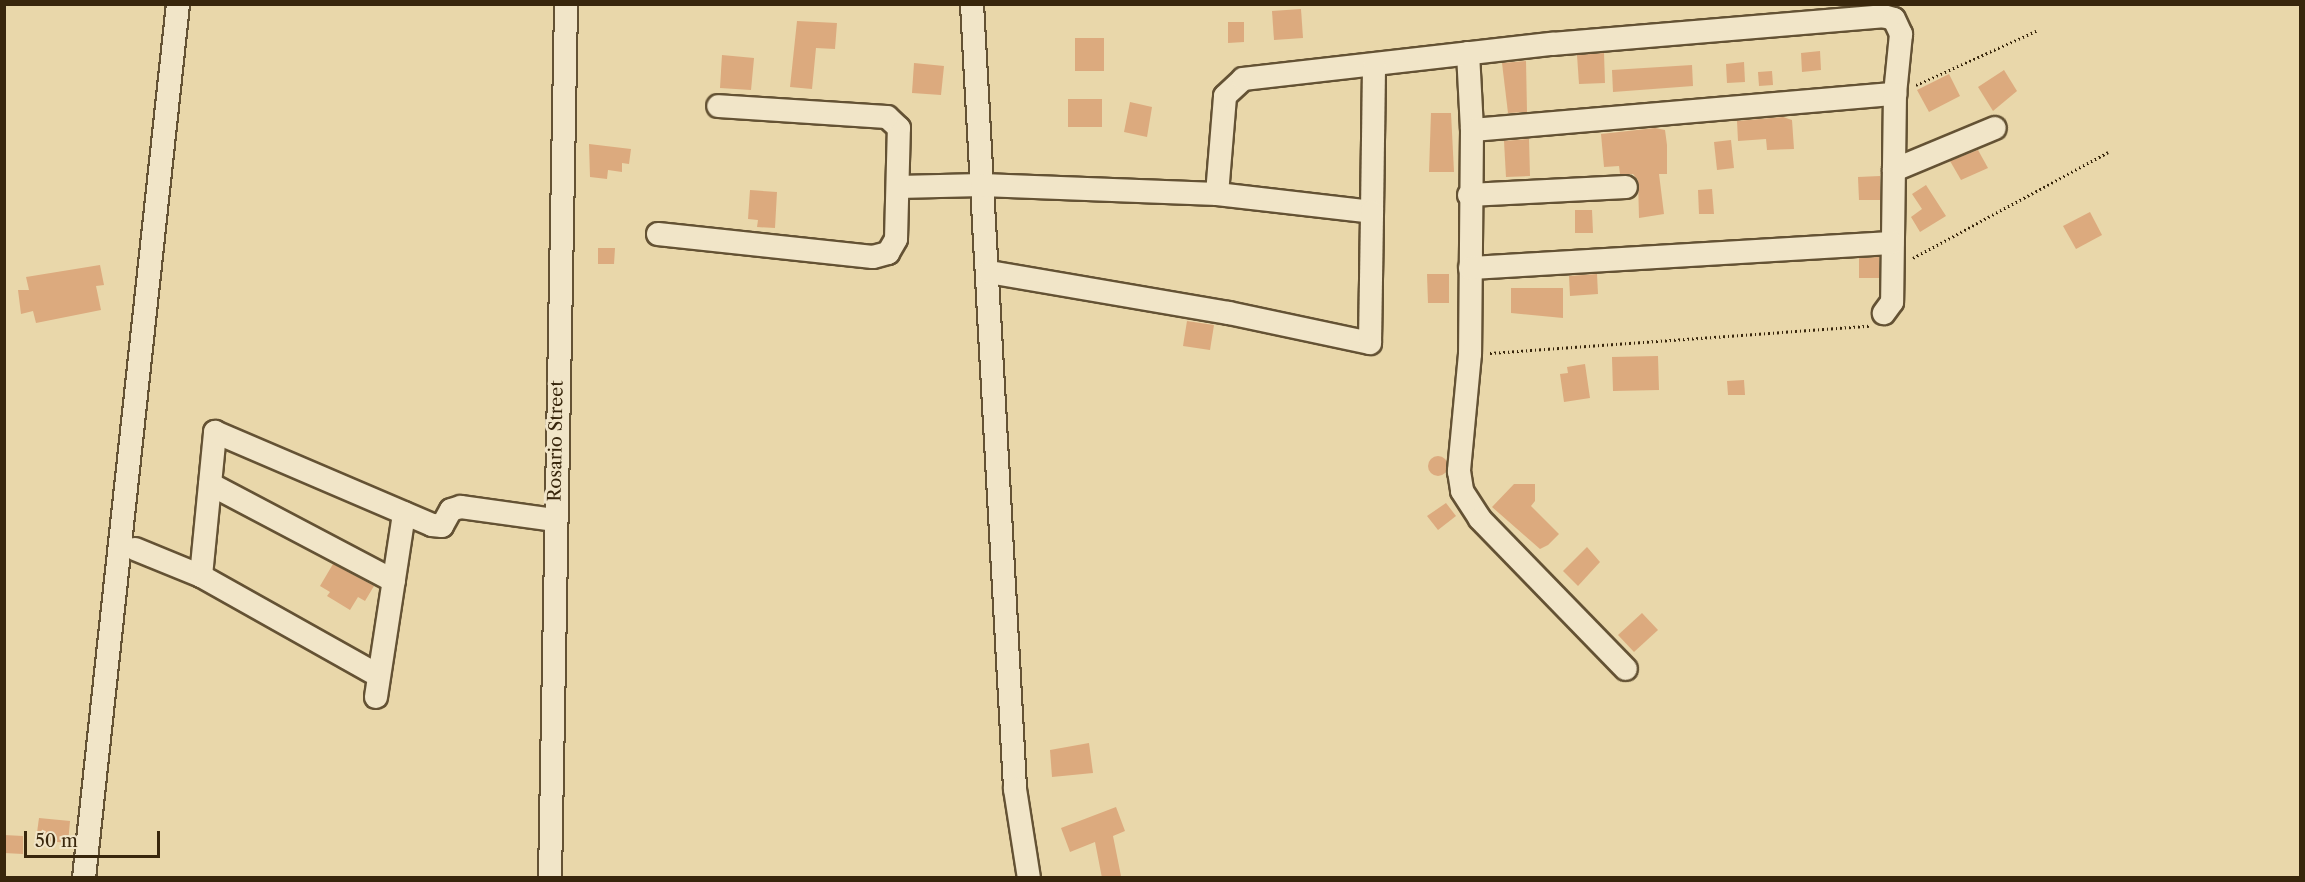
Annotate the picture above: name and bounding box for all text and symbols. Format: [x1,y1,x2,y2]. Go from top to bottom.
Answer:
street label: Rosario Street [544,380,568,502]
scale bar [27,819,164,857]
text: 50 m [35,830,78,852]

